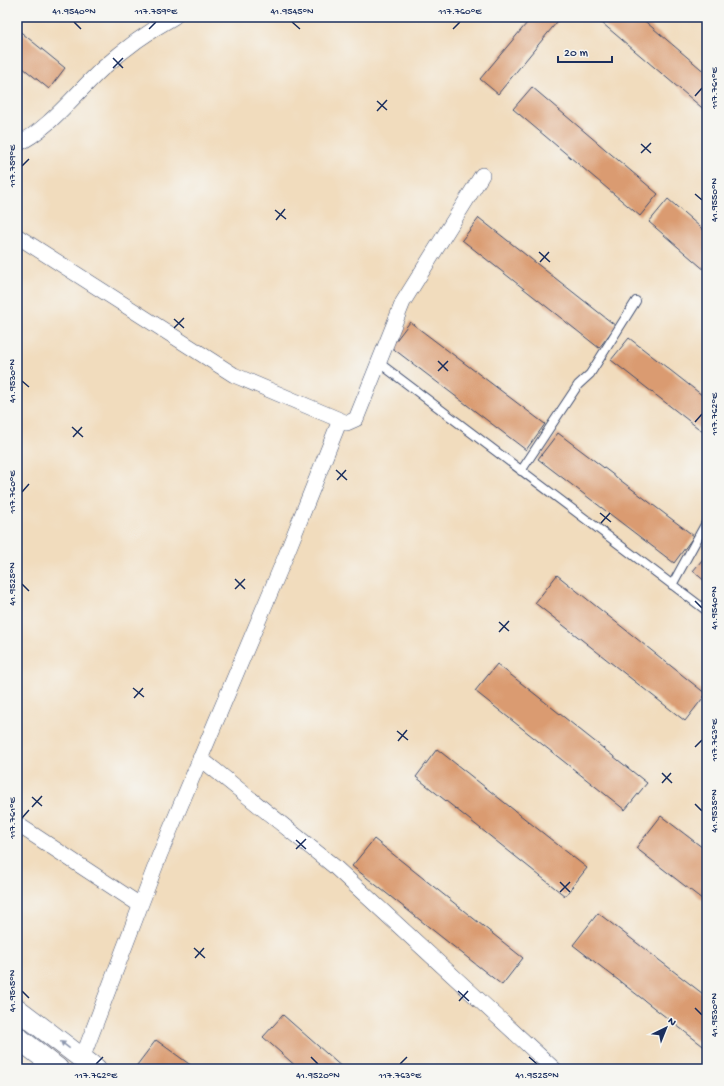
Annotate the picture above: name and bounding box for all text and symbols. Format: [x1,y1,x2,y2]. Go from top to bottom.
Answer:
text: 41.9540°N [52,6,96,18]
text: 117.759°E [134,6,178,18]
text: 41.9545°N [270,6,314,18]
text: 117.760°E [437,6,482,18]
scale bar [558,38,612,64]
text: 20 m [564,47,589,61]
text: 117.761°E [709,67,721,110]
text: 117.759°E [7,144,19,188]
text: 41.9550°N [709,177,721,222]
text: 41.9530°N [7,358,19,403]
text: 117.762°E [709,392,721,436]
text: 117.760°E [7,470,19,515]
text: 41.9525°N [7,562,19,606]
text: 41.9540°N [709,586,721,630]
text: 117.763°E [709,718,721,762]
text: 41.9535°N [709,789,721,833]
text: 117.761°E [7,797,19,840]
text: 41.9515°N [7,969,19,1012]
text: 41.9530°N [709,992,721,1037]
north arrow [646,1008,686,1048]
text: N [665,1015,678,1029]
one-way arrow [59,1041,70,1049]
text: 117.762°E [74,1070,118,1082]
text: 41.9520°N [296,1070,340,1082]
text: 117.763°E [378,1070,422,1082]
text: 41.9525°N [515,1070,559,1082]

